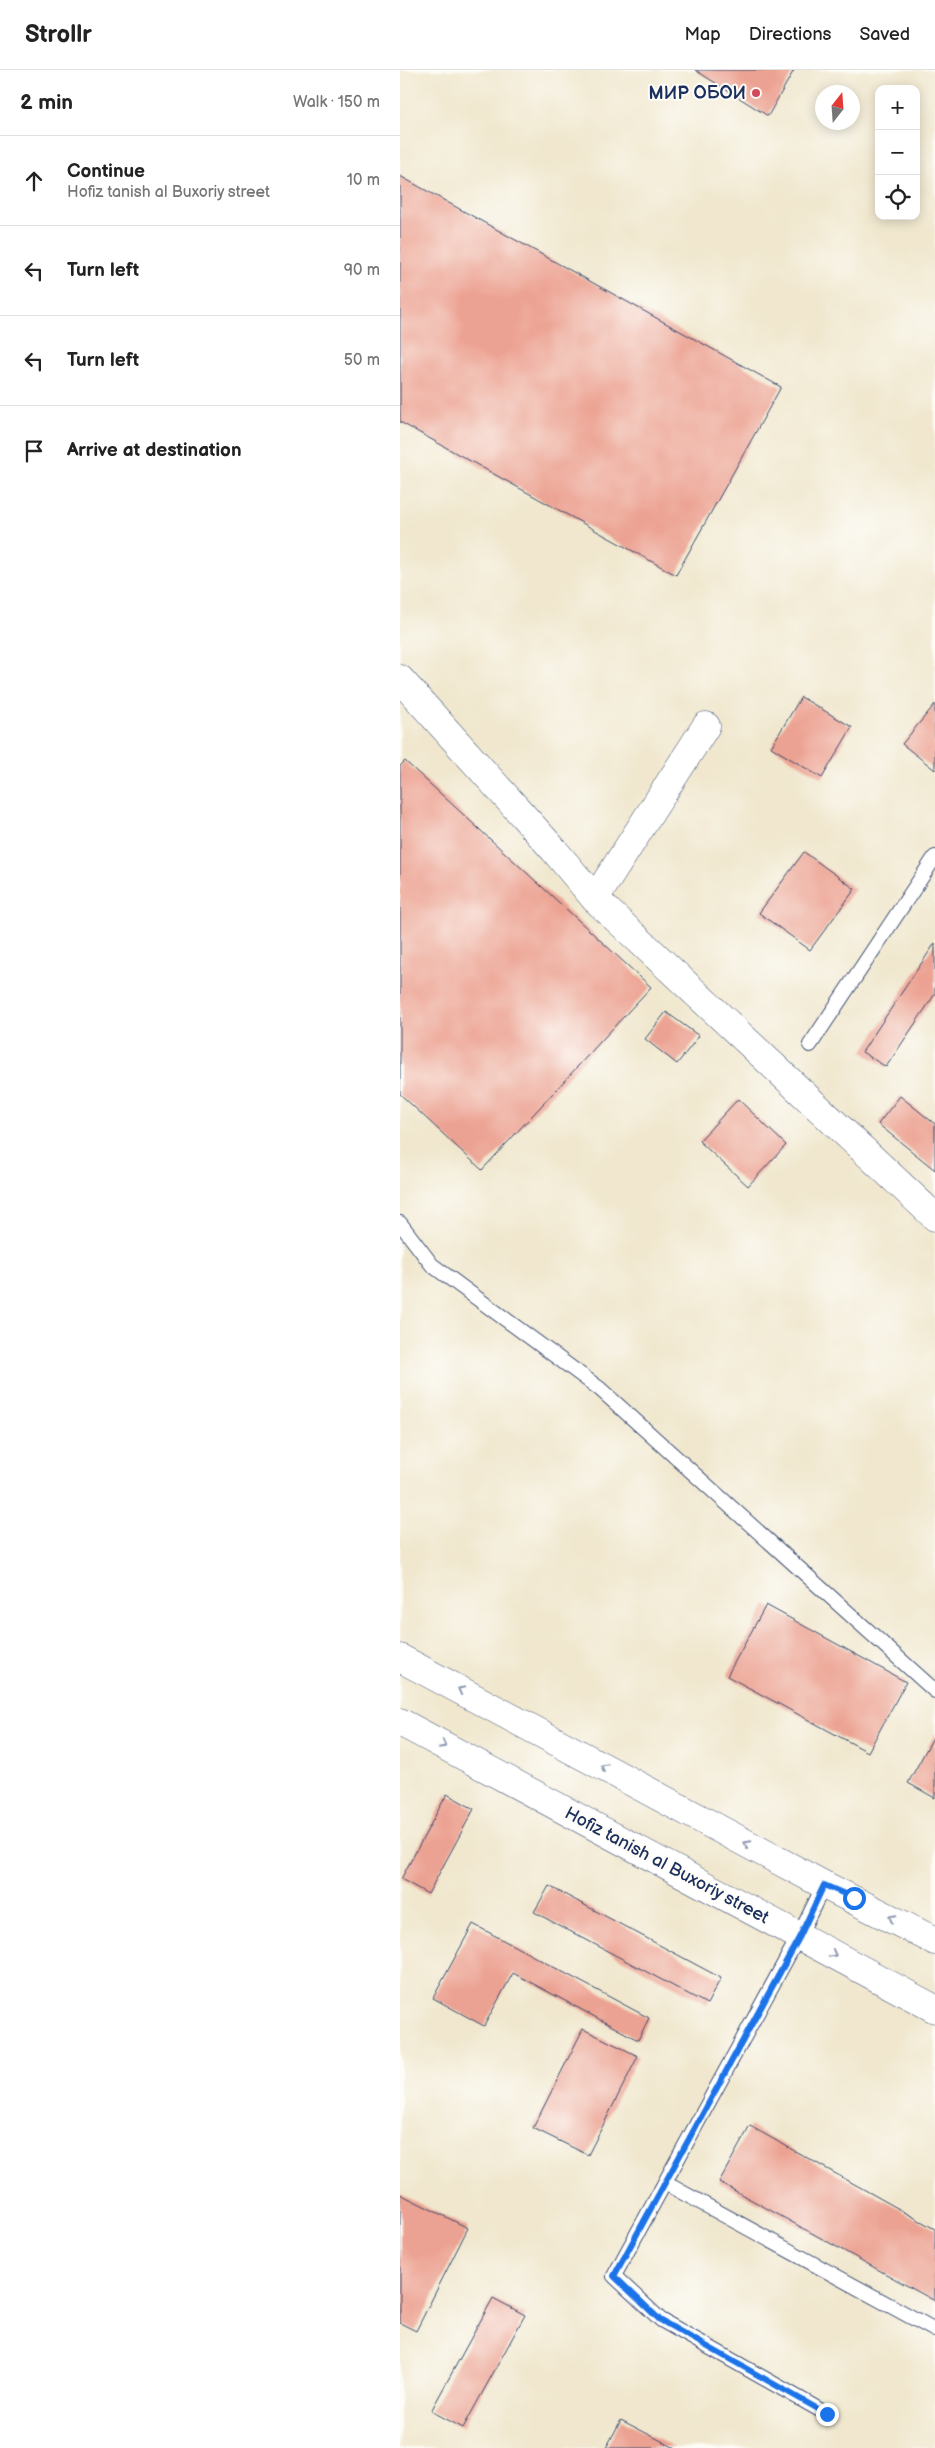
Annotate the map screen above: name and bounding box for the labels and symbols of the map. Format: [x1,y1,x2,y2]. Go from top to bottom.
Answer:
place label: МИР ОБОИ [649,83,746,104]
north arrow [815,85,860,130]
marker: МИР ОБОИ [750,87,762,99]
one-way arrow [457,1686,466,1696]
one-way arrow [438,1738,447,1748]
one-way arrow [600,1763,609,1773]
street label: Hofiz tanish al Buxoriy street [561,1803,773,1929]
one-way arrow [744,1840,753,1850]
route start [843,1887,866,1910]
one-way arrow [888,1914,897,1924]
one-way arrow [827,1948,836,1958]
route end [816,2403,839,2426]

